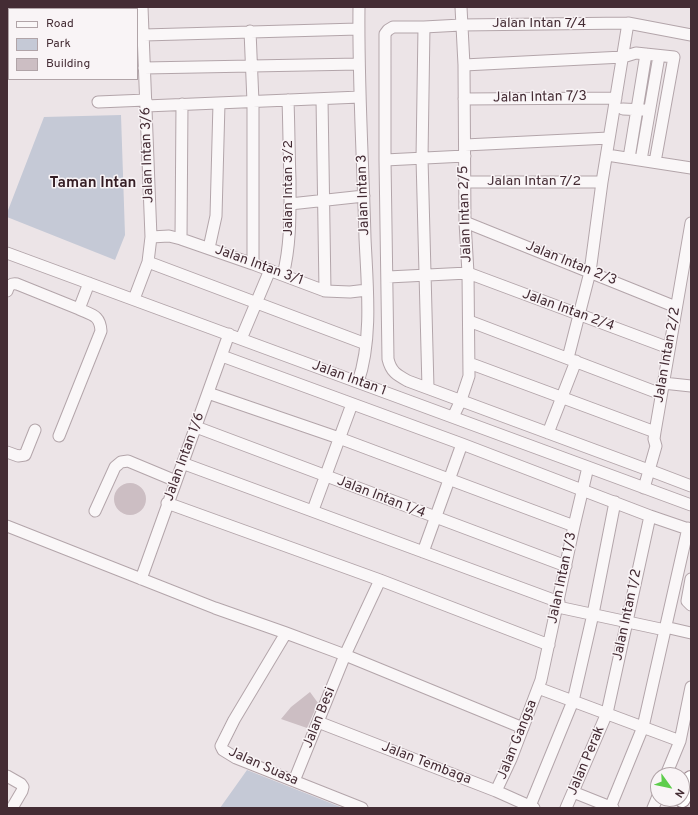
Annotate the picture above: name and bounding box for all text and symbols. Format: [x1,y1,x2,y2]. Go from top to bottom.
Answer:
legend [8,8,138,80]
text: Road [46,16,74,32]
street label: Jalan Intan 7/4 [492,16,586,32]
text: Park [46,36,71,52]
text: Building [46,56,90,72]
street label: Jalan Intan 7/3 [493,89,587,107]
street label: Jalan Intan 3/6 [138,107,158,203]
street label: Jalan Intan 3/2 [281,140,297,236]
street label: Jalan Intan 3 [354,154,374,236]
street label: Jalan Intan 2/5 [456,165,476,263]
street label: Jalan Intan 7/2 [487,174,581,190]
district label: Taman Intan [50,175,136,193]
street label: Jalan Intan 2/3 [523,238,619,290]
street label: Jalan Intan 3/1 [212,242,306,290]
street label: Jalan Intan 2/4 [520,287,616,335]
street label: Jalan Intan 2/2 [651,306,685,404]
street label: Jalan Intan 1 [309,358,389,400]
street label: Jalan Intan 1/6 [161,410,209,504]
street label: Jalan Intan 1/4 [334,473,428,523]
street label: Jalan Intan 1/3 [545,531,581,625]
street label: Jalan Intan 1/2 [610,568,646,662]
street label: Jalan Besi [300,685,340,751]
street label: Jalan Gangsa [494,698,542,782]
street label: Jalan Perak [565,724,609,798]
street label: Jalan Tembaga [379,739,473,789]
street label: Jalan Suasa [225,744,301,790]
north arrow [650,767,690,807]
text: N [671,786,687,800]

